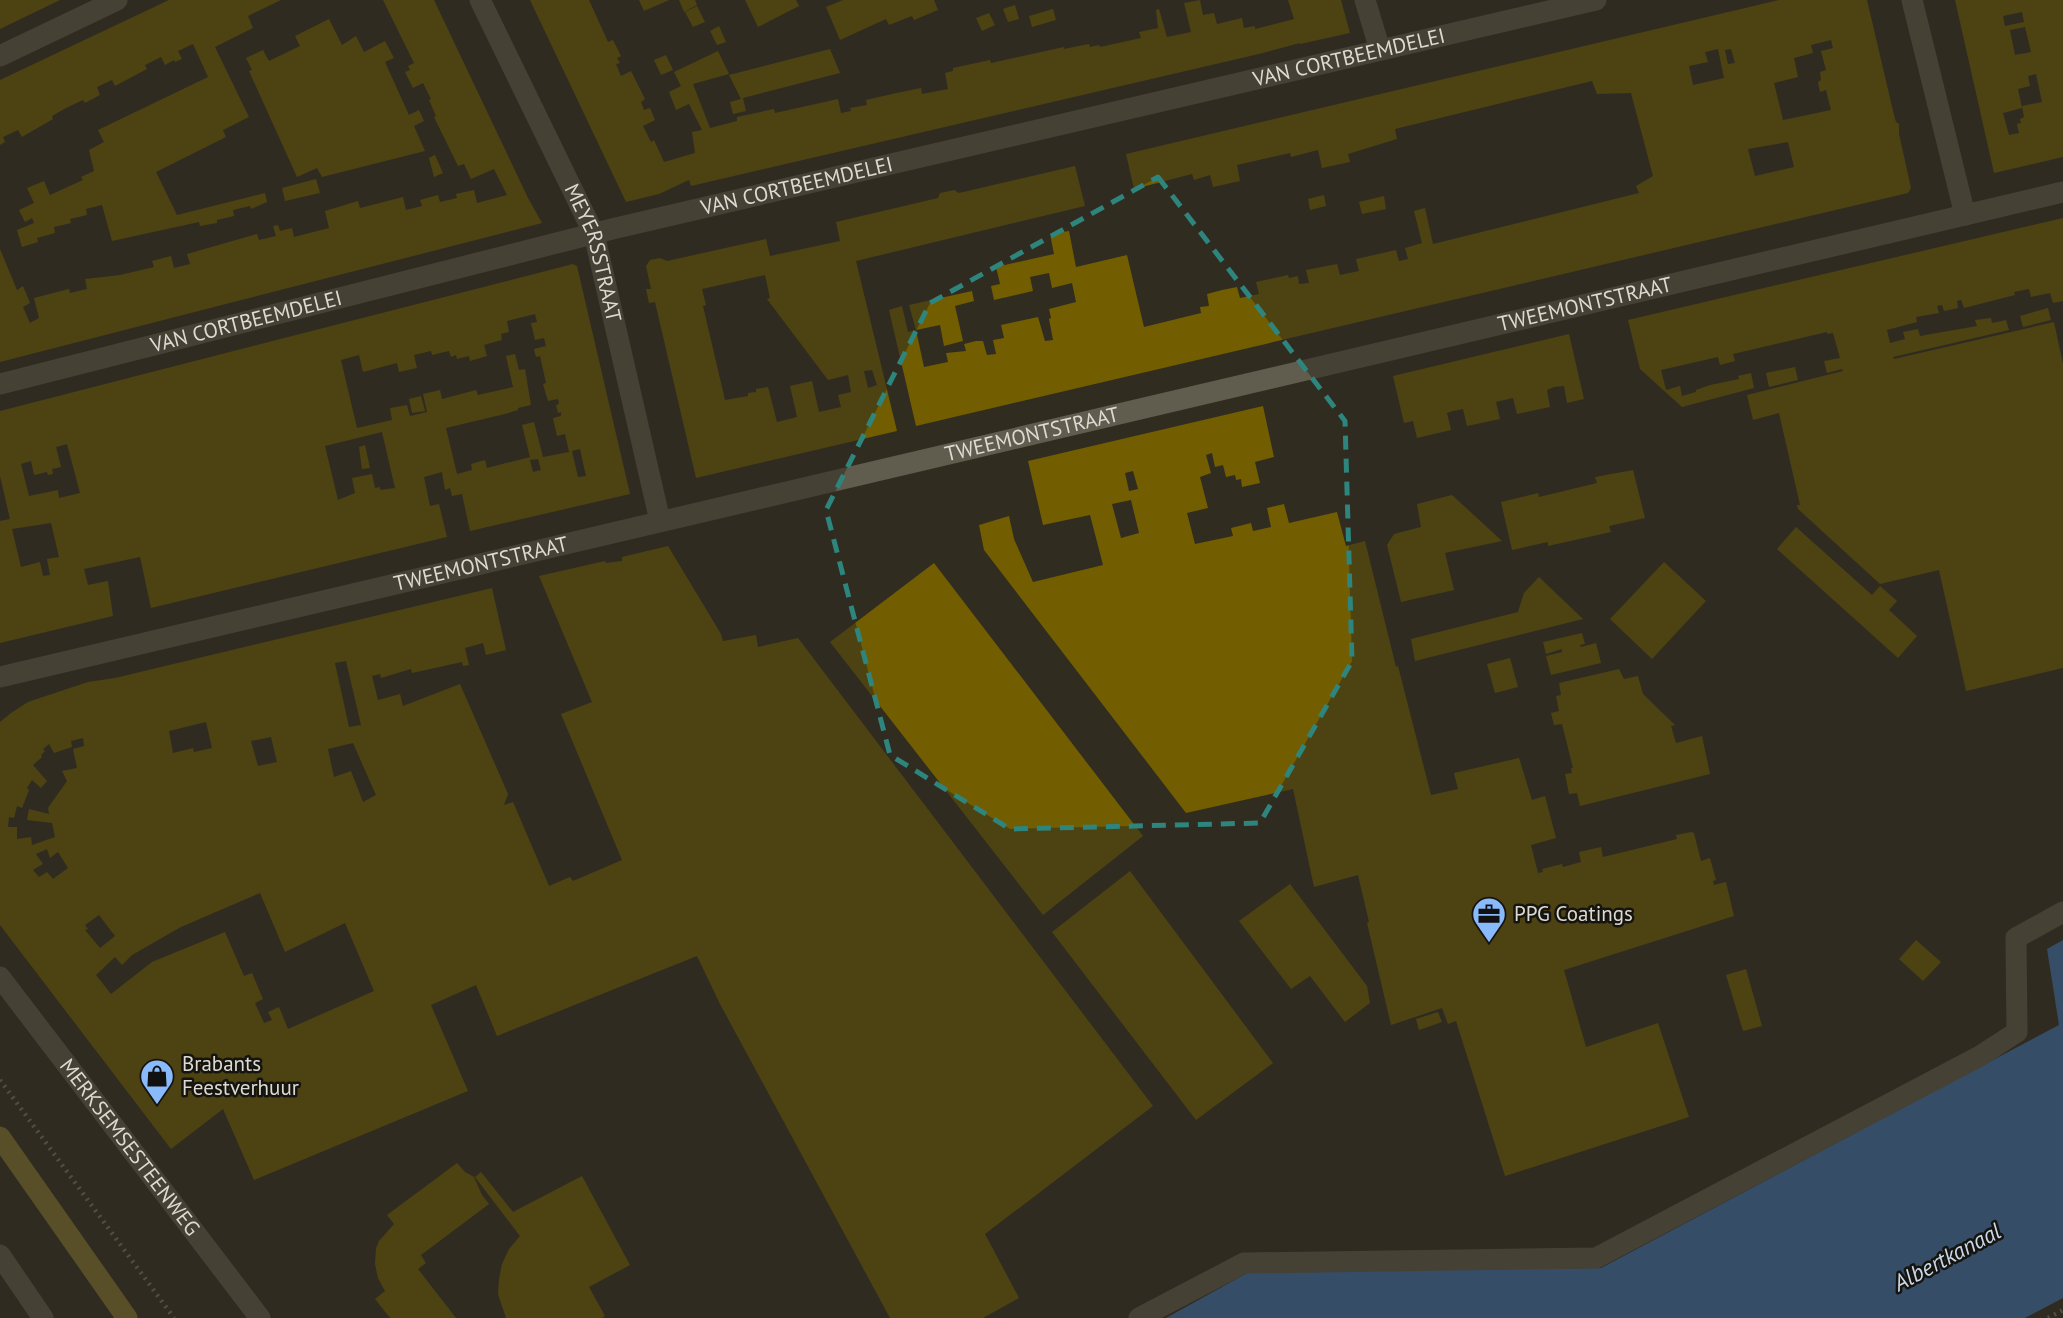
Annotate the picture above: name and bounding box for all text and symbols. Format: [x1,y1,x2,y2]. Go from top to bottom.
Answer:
street label: VAN CORTBEEMDELEI [1249,22,1448,93]
street label: VAN CORTBEEMDELEI [697,150,895,221]
street label: MEYERSSTRAAT [559,179,628,325]
street label: TWEEMONTSTRAAT [1495,270,1675,337]
street label: VAN CORTBEEMDELEI [147,284,345,359]
street label: TWEEMONTSTRAAT [942,400,1122,467]
street label: TWEEMONTSTRAAT [391,530,571,597]
office icon: PPG Coatings [1470,895,1508,944]
place label: PPG Coatings [1514,900,1633,927]
place label: Brabants Feestverhuur [182,1050,299,1101]
street label: MERKSEMSESTEENWEG [54,1053,206,1241]
shop icon: Brabants Feestverhuur [138,1057,176,1106]
water label: Albertkanaal [1887,1216,2006,1298]

